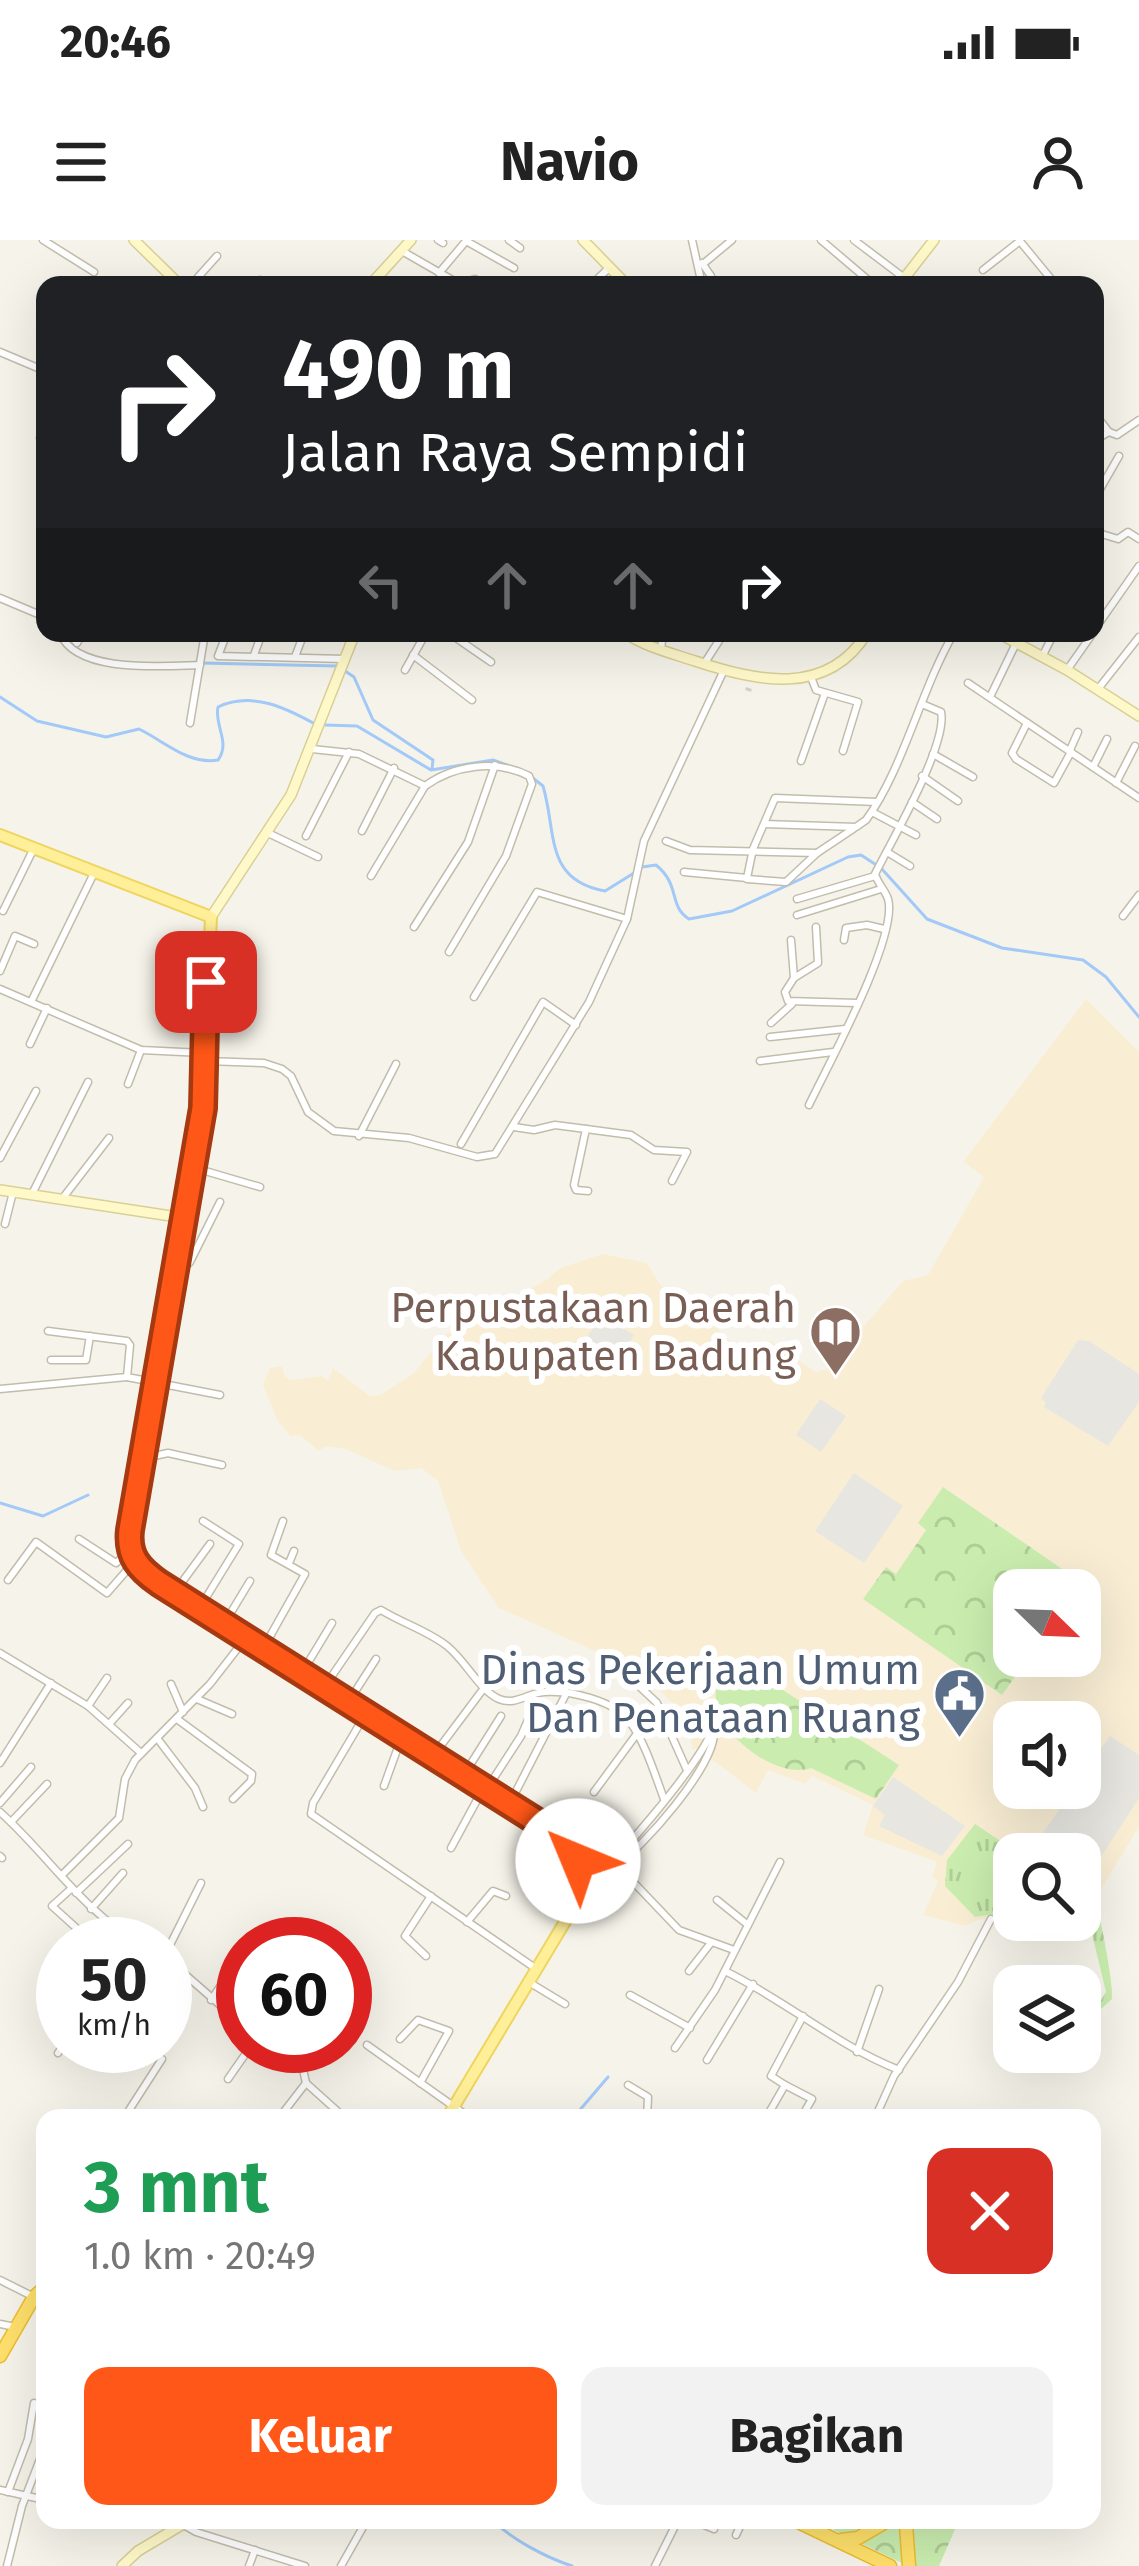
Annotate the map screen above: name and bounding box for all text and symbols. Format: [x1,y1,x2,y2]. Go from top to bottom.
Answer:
text: 20:46 [60,15,171,69]
icon: menu [48,129,114,195]
icon: person [1025,129,1091,195]
text: Navio [500,130,639,194]
text: 490 m [282,319,515,420]
icon: right [84,324,240,480]
text: Jalan Raya Sempidi [282,421,748,485]
icon: left [348,552,414,618]
icon: ahead [474,552,540,618]
icon: ahead [600,552,666,618]
icon: right [726,552,792,618]
pin [155,931,257,1033]
icon: arrive [173,949,239,1015]
place label: Perpustakaan Daerah Kabupaten Badung [390,1283,796,1381]
library icon: Perpustakaan Daerah Kabupaten Badung [807,1304,863,1378]
north arrow [993,1569,1101,1677]
map controls [993,1569,1101,2073]
place label: Dinas Pekerjaan Umum Dan Penataan Ruang [480,1645,920,1743]
public building icon: Dinas Pekerjaan Umum Dan Penataan Ruang [931,1666,987,1740]
button: sound [993,1701,1101,1809]
position arrow [515,1798,641,1924]
button: search [993,1833,1101,1941]
speed limit sign: 60 [216,1917,372,2073]
text: 50 [80,1944,148,2016]
button: layers [993,1965,1101,2073]
text: km/h [77,2007,151,2043]
text: 3 mnt [84,2145,269,2231]
button: close [927,2148,1053,2274]
text: 1.0 km · 20:49 [84,2233,316,2279]
button: Keluar [84,2367,557,2505]
button: Bagikan [581,2367,1053,2505]

